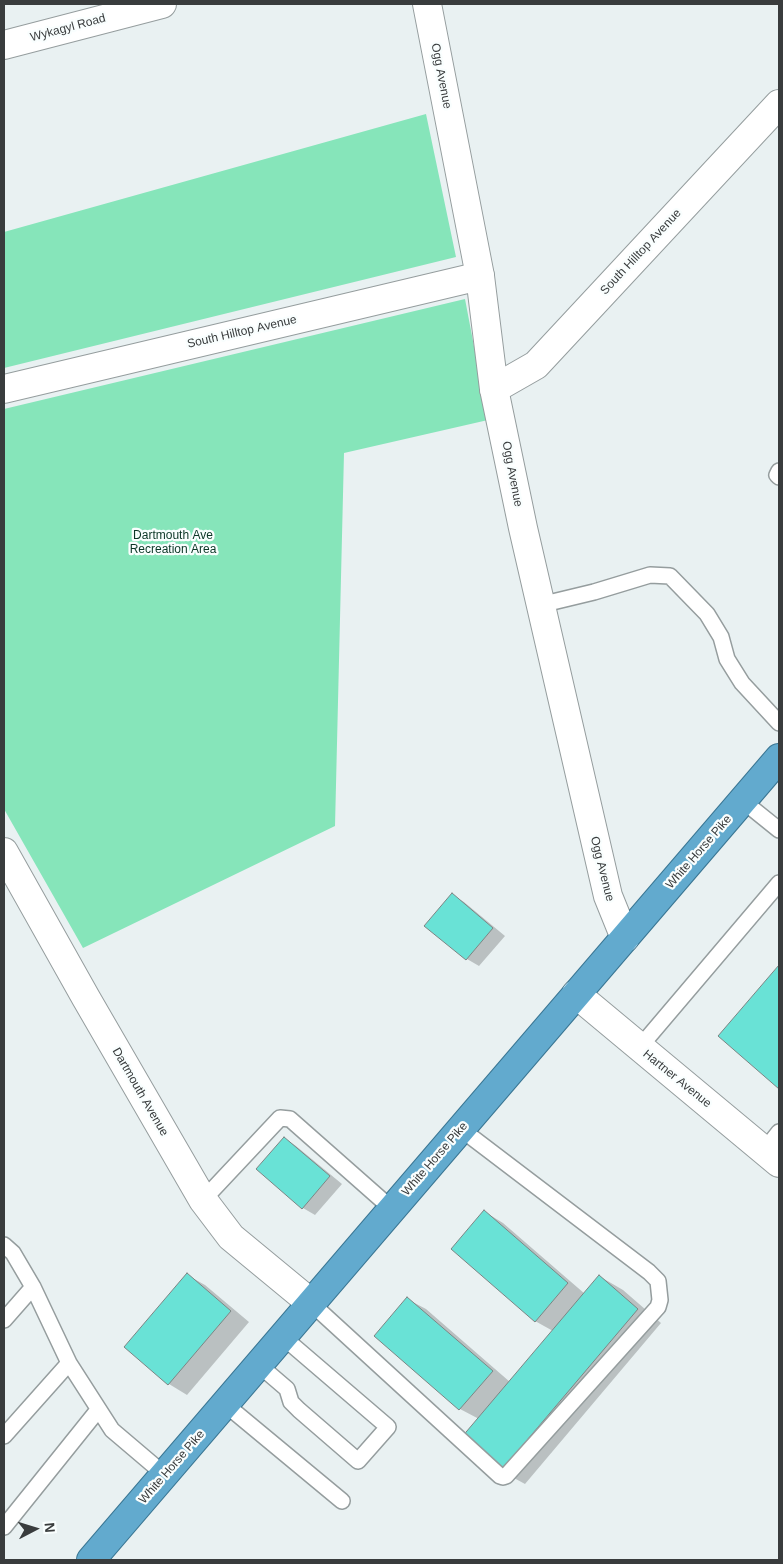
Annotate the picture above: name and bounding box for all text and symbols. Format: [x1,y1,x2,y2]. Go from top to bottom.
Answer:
street label: Wykagyl Road [29,11,107,45]
street label: Ogg Avenue [428,42,454,110]
street label: South Hilltop Avenue [598,206,684,298]
street label: South Hilltop Avenue [186,312,298,352]
street label: Ogg Avenue [499,440,525,508]
park label: Dartmouth Ave Recreation Area [130,529,216,557]
street label: White Horse Pike [663,812,735,892]
street label: Ogg Avenue [587,835,617,903]
street label: Dartmouth Avenue [109,1045,171,1139]
street label: Hartner Avenue [640,1047,714,1111]
street label: White Horse Pike [399,1119,471,1199]
street label: White Horse Pike [136,1427,208,1507]
north arrow [10,1504,60,1554]
text: N [42,1522,58,1533]

